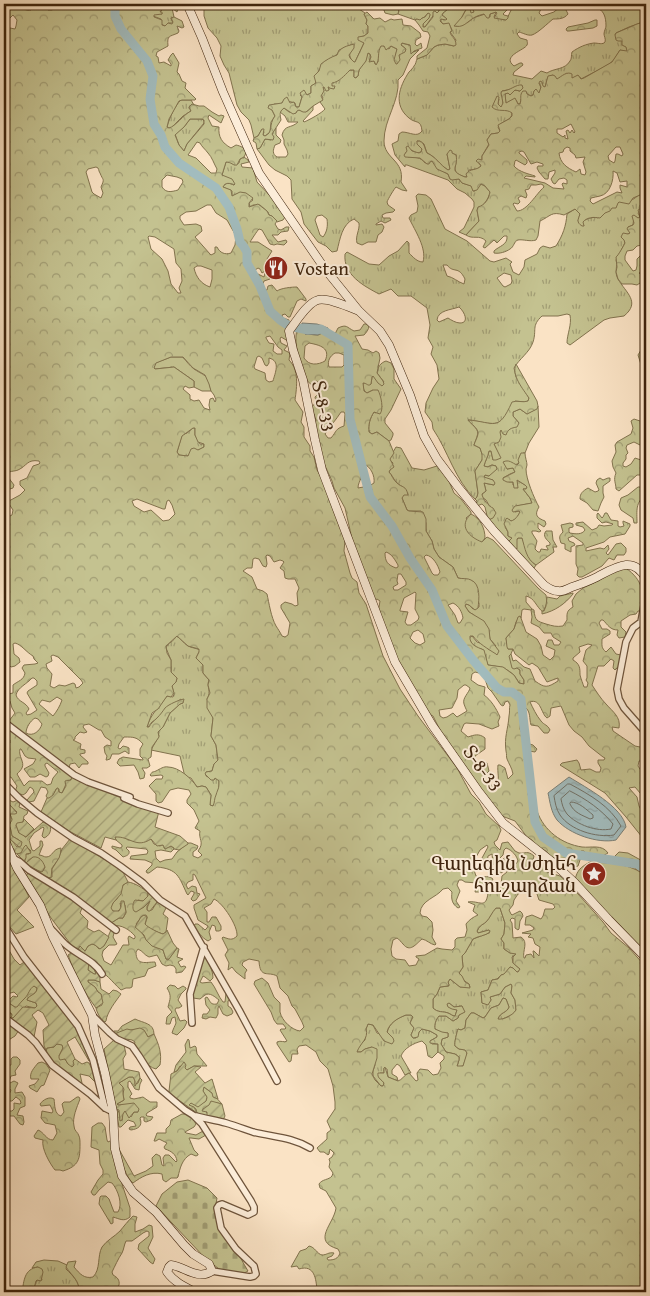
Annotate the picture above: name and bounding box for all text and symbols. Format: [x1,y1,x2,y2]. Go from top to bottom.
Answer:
place label: Vostan [294,254,349,282]
restaurant icon: Vostan [263,255,289,281]
street label: Տ-8-33 [305,378,343,434]
street label: Տ-8-33 [457,739,509,797]
place label: Գարեգին Նժդեհ հուշարձան [431,849,576,899]
place icon: Գարեգին Նժդեհ հուշարձան [581,861,607,887]

